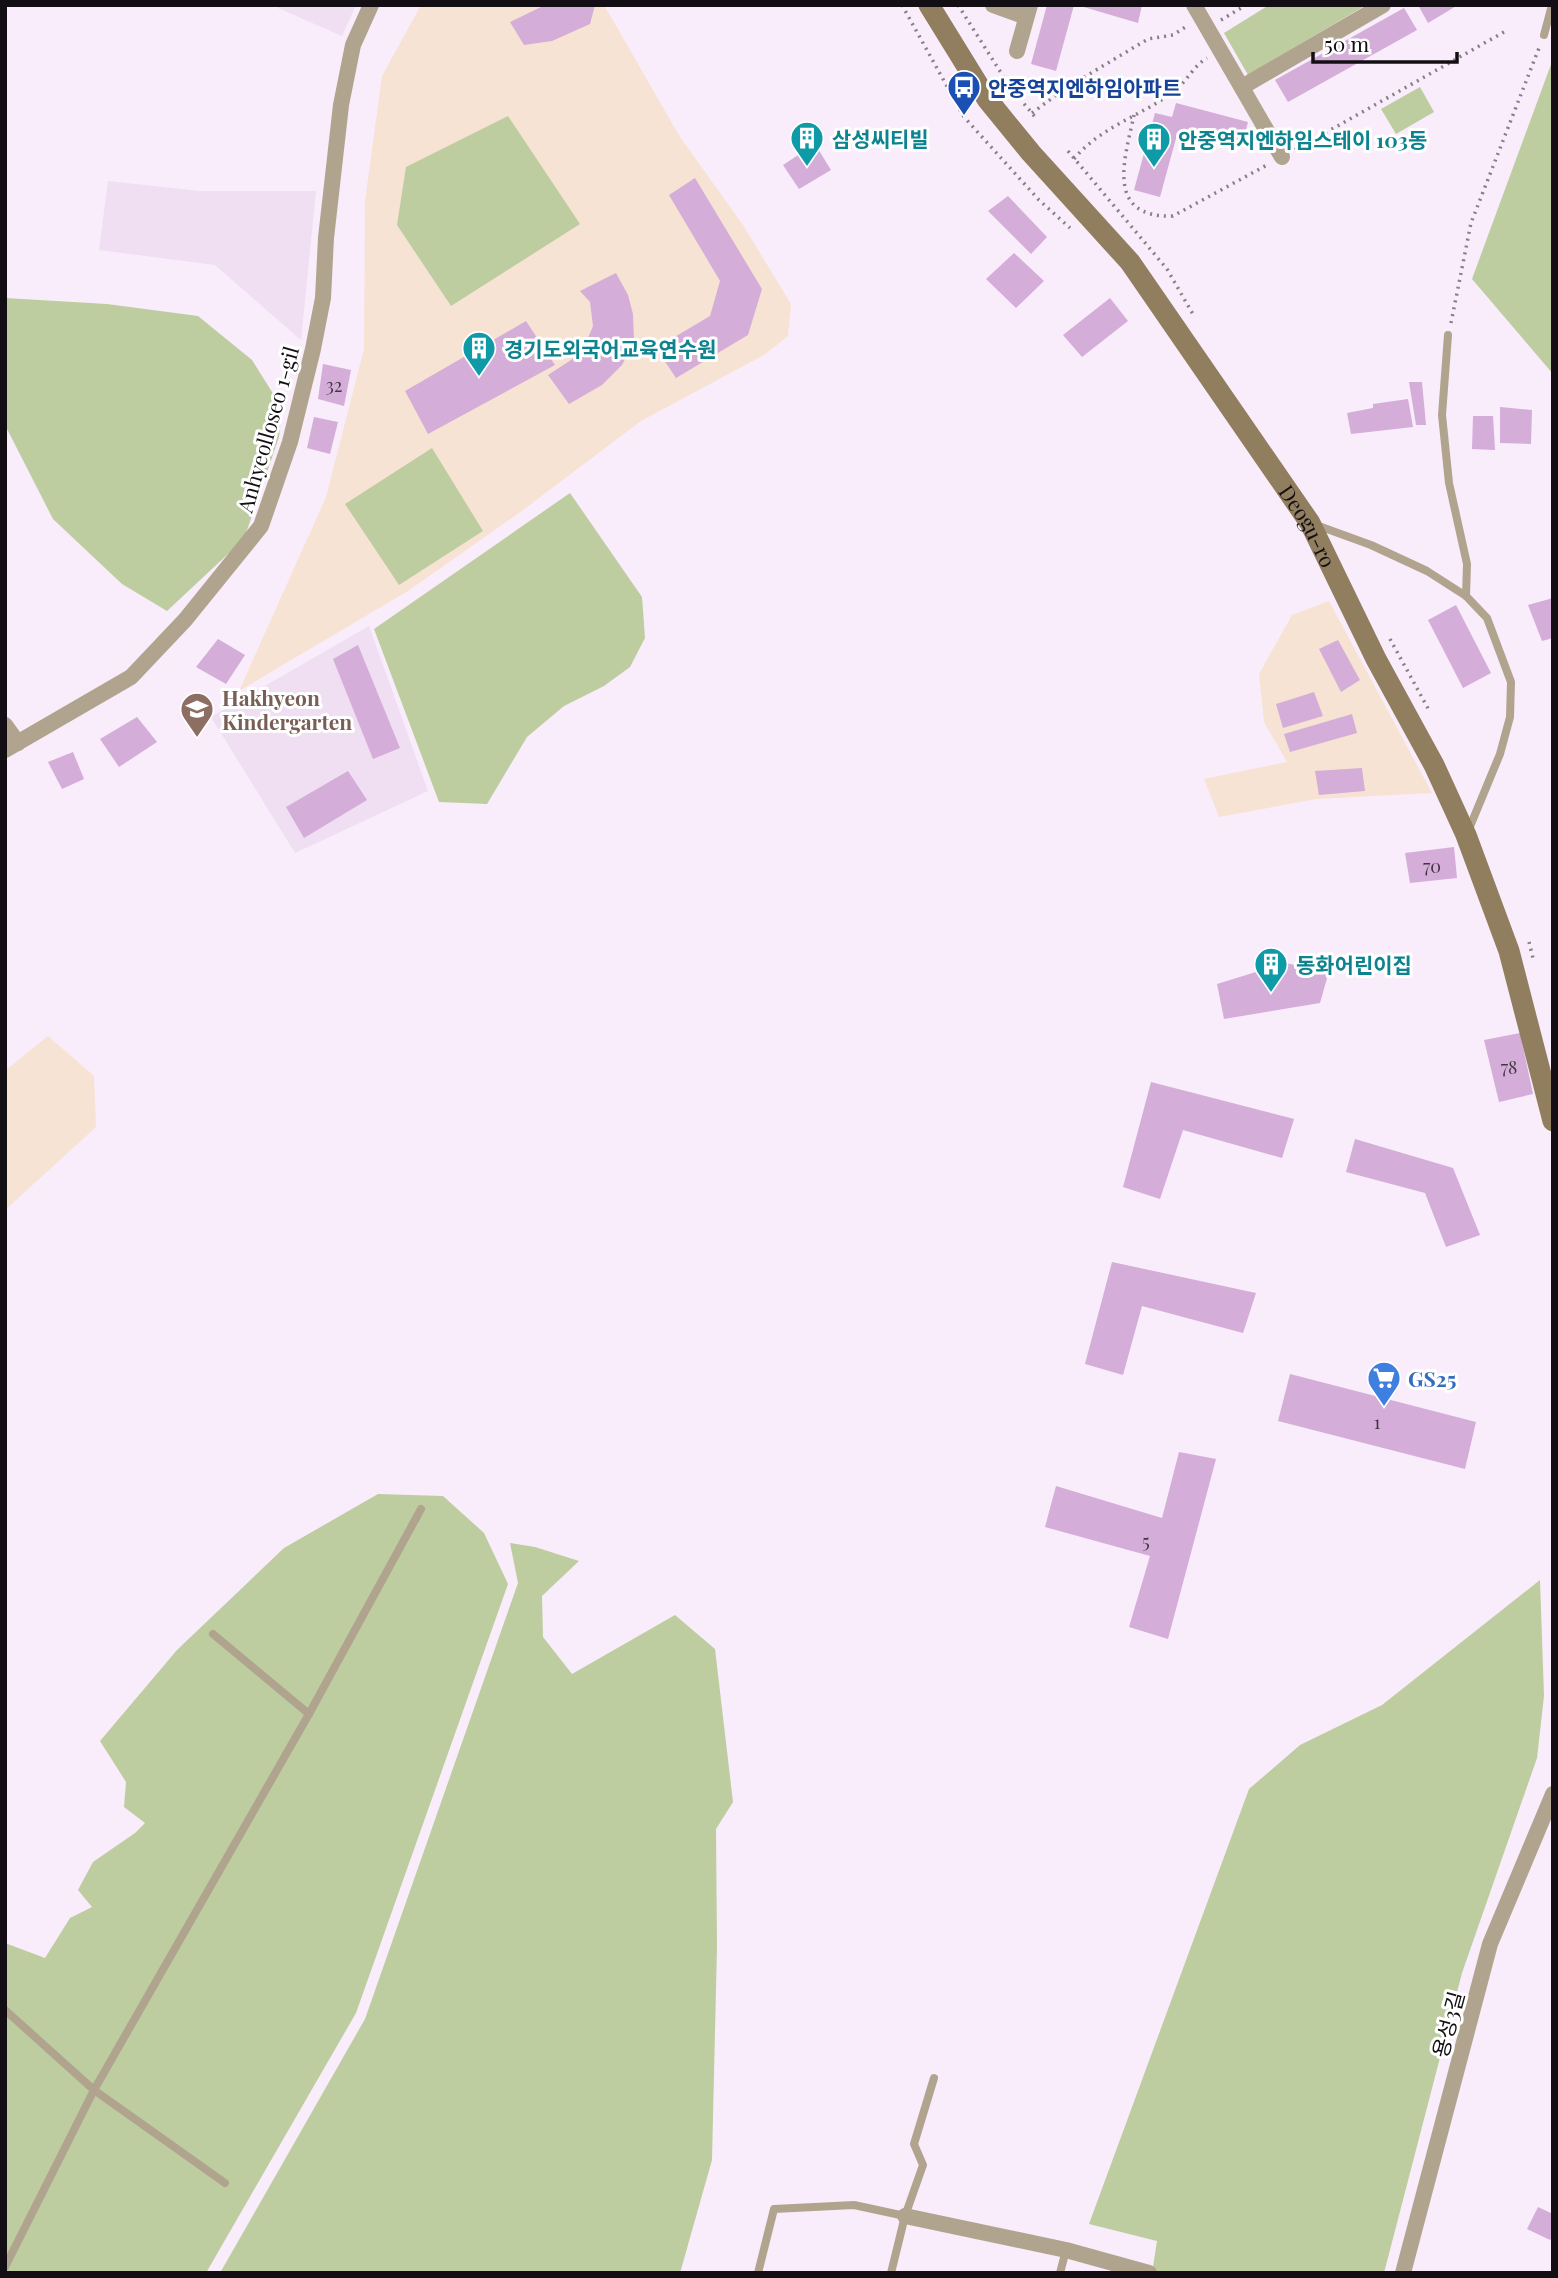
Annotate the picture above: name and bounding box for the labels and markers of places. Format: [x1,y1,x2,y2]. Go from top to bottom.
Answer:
bus stop icon: 안중역지엔하임아파트 [945,68,983,117]
place label: 안중역지엔하임아파트 [988,73,1181,101]
building icon: 삼성씨티빌 [788,119,826,168]
building icon: 안중역지엔하임스테이 103동 [1135,120,1173,169]
place label: 삼성씨티빌 [832,124,929,152]
place label: 안중역지엔하임스테이 103동 [1178,125,1427,153]
building icon: 경기도외국어교육연수원 [460,329,498,378]
place label: 경기도외국어교육연수원 [504,334,717,362]
place label: Hakhyeon Kindergarten [222,683,352,735]
school or university icon: Hakhyeon Kindergarten [178,690,216,739]
building icon: 동화어린이집 [1252,945,1290,994]
place label: 동화어린이집 [1296,950,1412,978]
supermarket icon: GS25 [1365,1359,1403,1408]
place label: GS25 [1408,1364,1456,1392]

